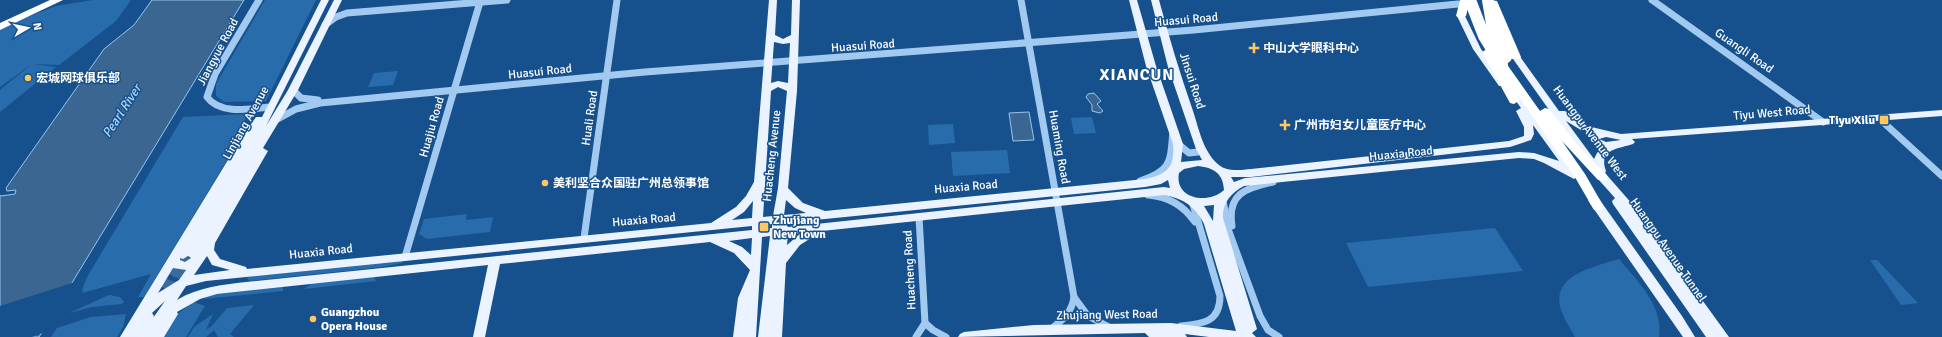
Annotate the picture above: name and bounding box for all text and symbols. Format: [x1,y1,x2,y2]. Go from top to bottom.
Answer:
north arrow [8,8,48,48]
street label: Huasui Road [1153,10,1219,30]
street label: Jiangyue Road [194,16,242,88]
text: N [30,22,44,31]
street label: Guangli Road [1712,25,1776,77]
street label: Huasui Road [831,36,895,56]
place label: 中山大学眼科中心 [1263,41,1359,56]
marker: 中山大学眼科中心 [1248,42,1260,54]
street label: Jinsui Road [1176,51,1208,111]
street label: Huasui Road [507,61,573,83]
district label: XIANCUN [1100,65,1174,85]
place label: 宏城网球俱乐部 [36,71,120,86]
marker: 宏城网球俱乐部 [23,73,33,83]
water label: Pearl River [99,80,146,140]
street label: Huangpu Avenue West [1550,83,1630,183]
street label: Linjiang Avenue [220,84,272,162]
street label: Huali Road [579,89,601,147]
street label: Huajiu Road [416,95,448,159]
street label: Tiyu West Road [1733,102,1811,124]
street label: Huacheng Avenue [760,109,784,203]
street label: Huaming Road [1045,109,1073,185]
place label: Tiyu Xilu [1829,113,1875,128]
marker: Tiyu Xilu [1878,114,1890,126]
place label: 广州市妇女儿童医疗中心 [1294,118,1426,133]
marker: 广州市妇女儿童医疗中心 [1279,119,1291,131]
street label: Huaxia Road [1368,143,1434,165]
place label: 美利坚合众国驻广州总领事馆 [553,176,709,191]
street label: Huaxia Road [933,177,999,197]
marker: 美利坚合众国驻广州总领事馆 [540,178,550,188]
street label: Huangpu Avenue Tunnel [1626,195,1710,305]
street label: Huaxia Road [611,210,677,230]
place label: Zhujiang New Town [773,213,826,242]
marker: Zhujiang New Town [758,221,770,233]
street label: Huacheng Road [900,230,920,310]
street label: Huaxia Road [288,241,354,263]
place label: Guangzhou Opera House [321,305,387,334]
street label: Zhujiang West Road [1056,307,1158,323]
marker: Guangzhou Opera House [308,314,318,324]

